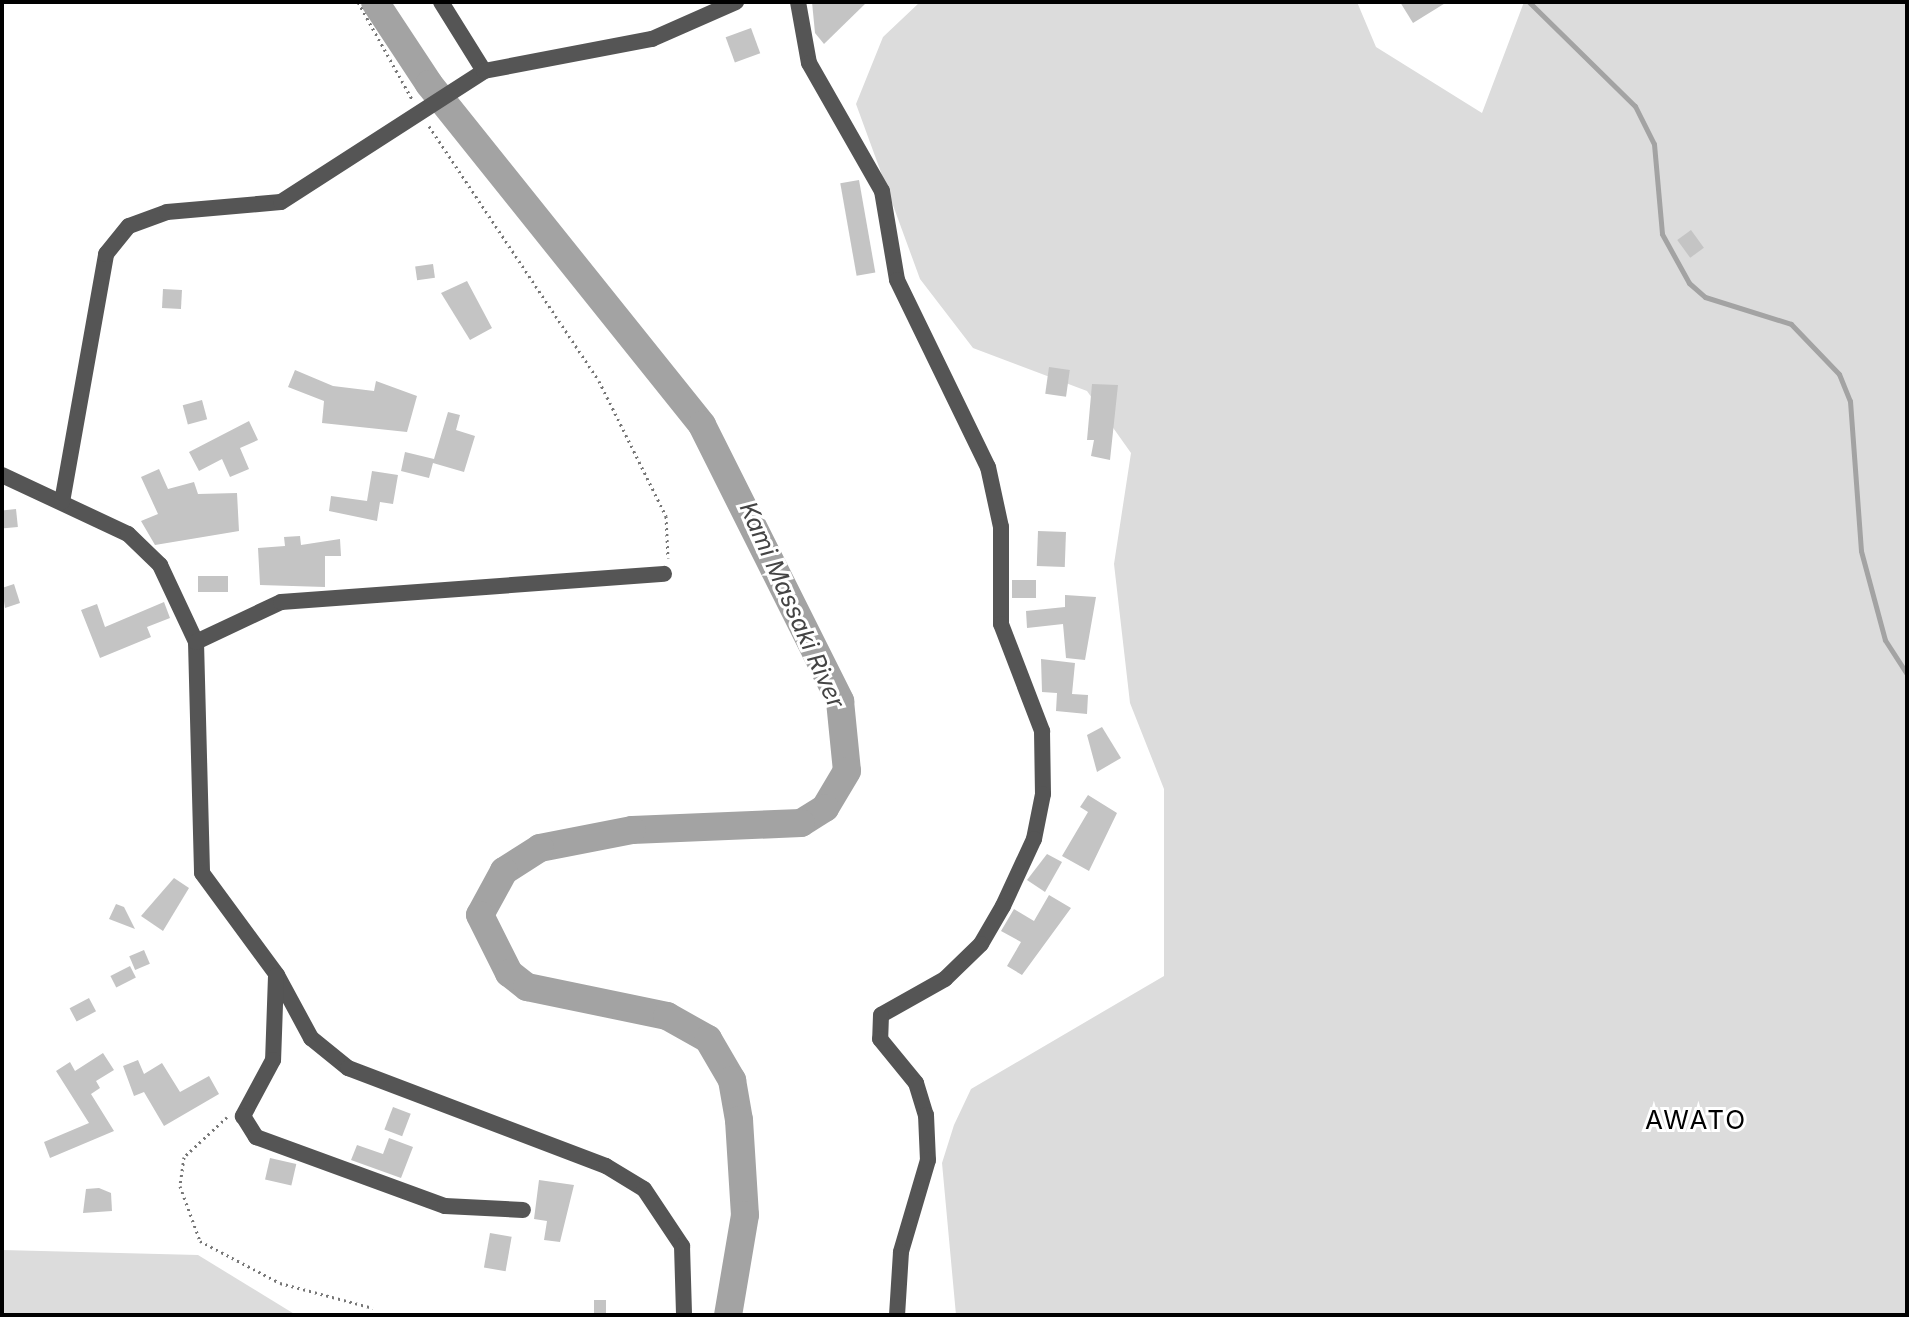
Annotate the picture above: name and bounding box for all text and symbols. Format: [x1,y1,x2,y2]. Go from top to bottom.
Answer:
water label: Kami Massaki River [734,497,850,713]
district label: AWATO [1645,1104,1747,1136]

